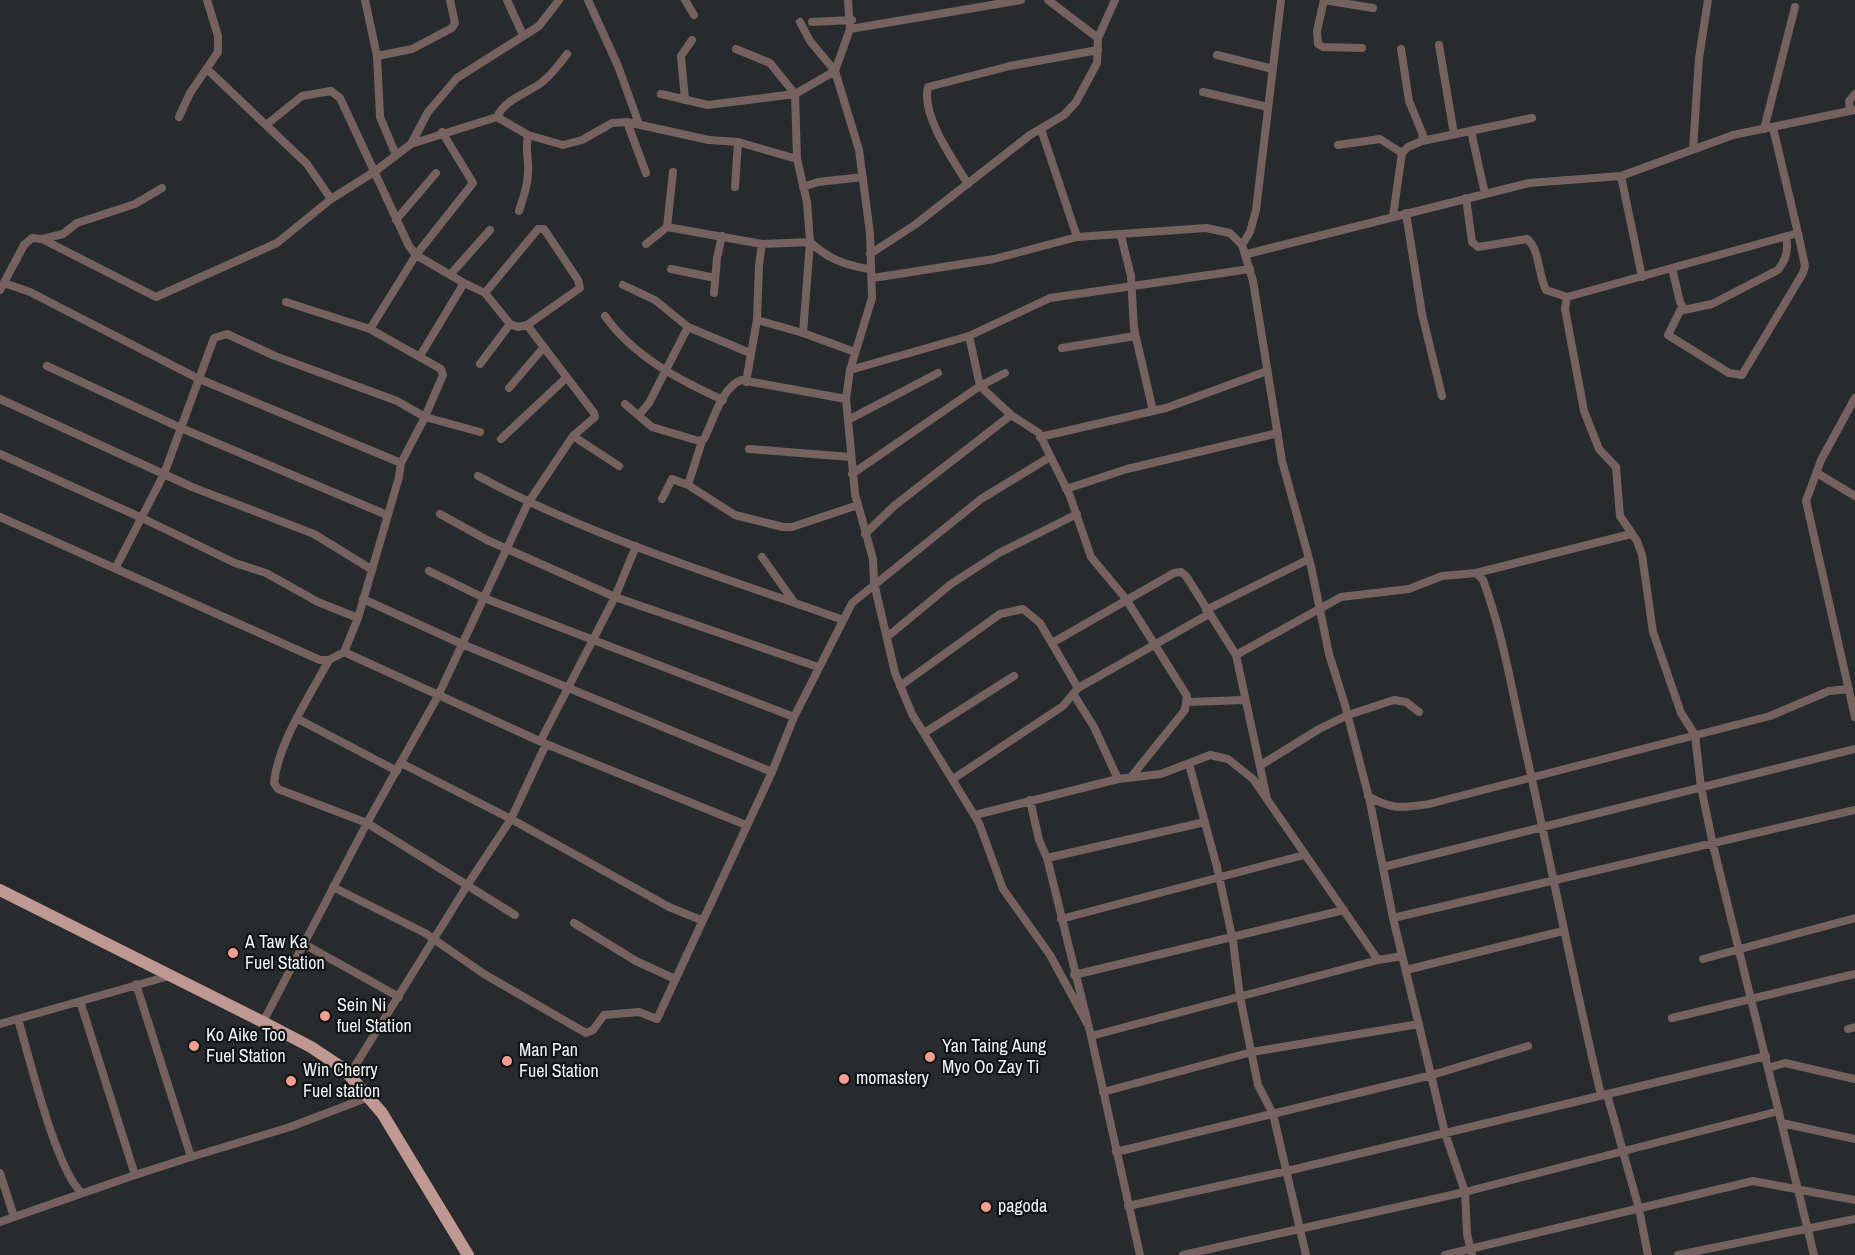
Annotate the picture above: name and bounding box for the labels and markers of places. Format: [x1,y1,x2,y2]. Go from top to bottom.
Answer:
place label: A Taw Ka Fuel Station [245,932,325,974]
marker: A Taw Ka Fuel Station [226,946,240,960]
place label: Sein Ni fuel Station [337,995,412,1038]
marker: Sein Ni fuel Station [318,1009,332,1023]
place label: Ko Aike Too Fuel Station [206,1025,286,1068]
place label: Yan Taing Aung Myo Oo Zay Ti [942,1036,1046,1078]
marker: Ko Aike Too Fuel Station [187,1039,201,1053]
place label: Man Pan Fuel Station [519,1040,599,1082]
marker: Yan Taing Aung Myo Oo Zay Ti [923,1050,937,1064]
marker: Man Pan Fuel Station [500,1054,514,1068]
place label: Win Cherry Fuel station [303,1060,380,1102]
place label: momastery [856,1068,929,1090]
marker: momastery [837,1072,851,1086]
marker: Win Cherry Fuel station [284,1074,298,1088]
place label: pagoda [998,1196,1047,1218]
marker: pagoda [979,1200,993,1214]

